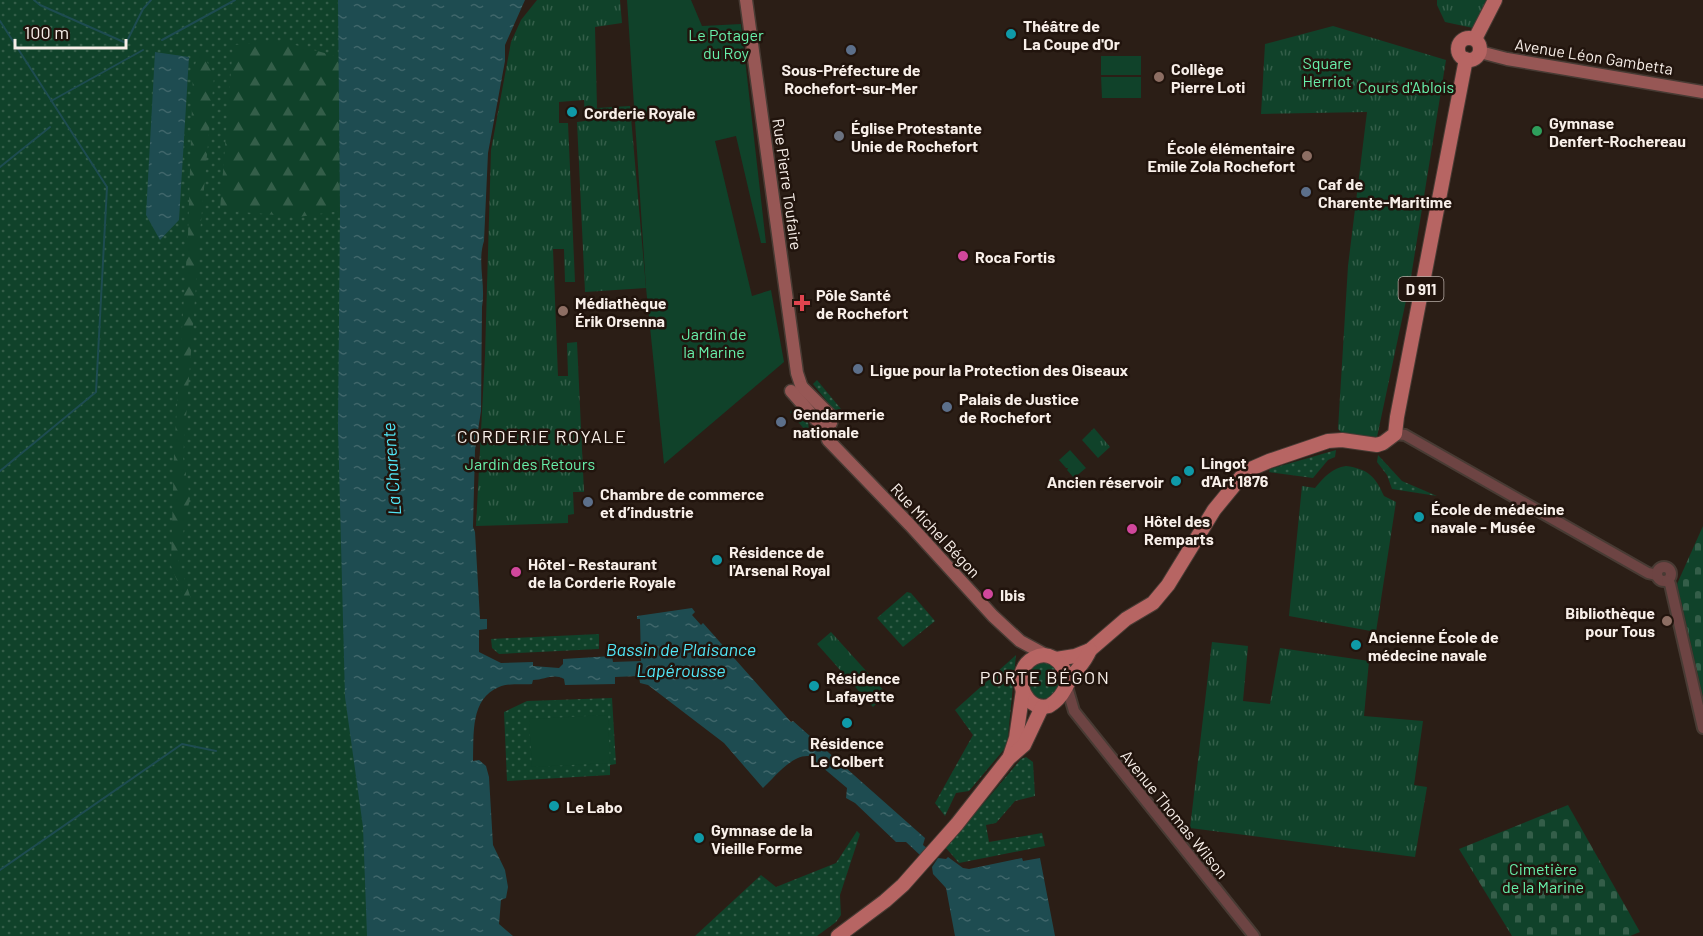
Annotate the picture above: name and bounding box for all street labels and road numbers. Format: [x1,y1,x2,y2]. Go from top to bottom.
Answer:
street label: Avenue Léon Gambetta [1513,34,1675,78]
street label: Rue Pierre Toufaire [769,117,807,251]
road number: D 911 [1398,277,1444,301]
street label: Rue Michel Bégon [887,479,985,581]
street label: Avenue Thomas Wilson [1117,746,1233,882]

